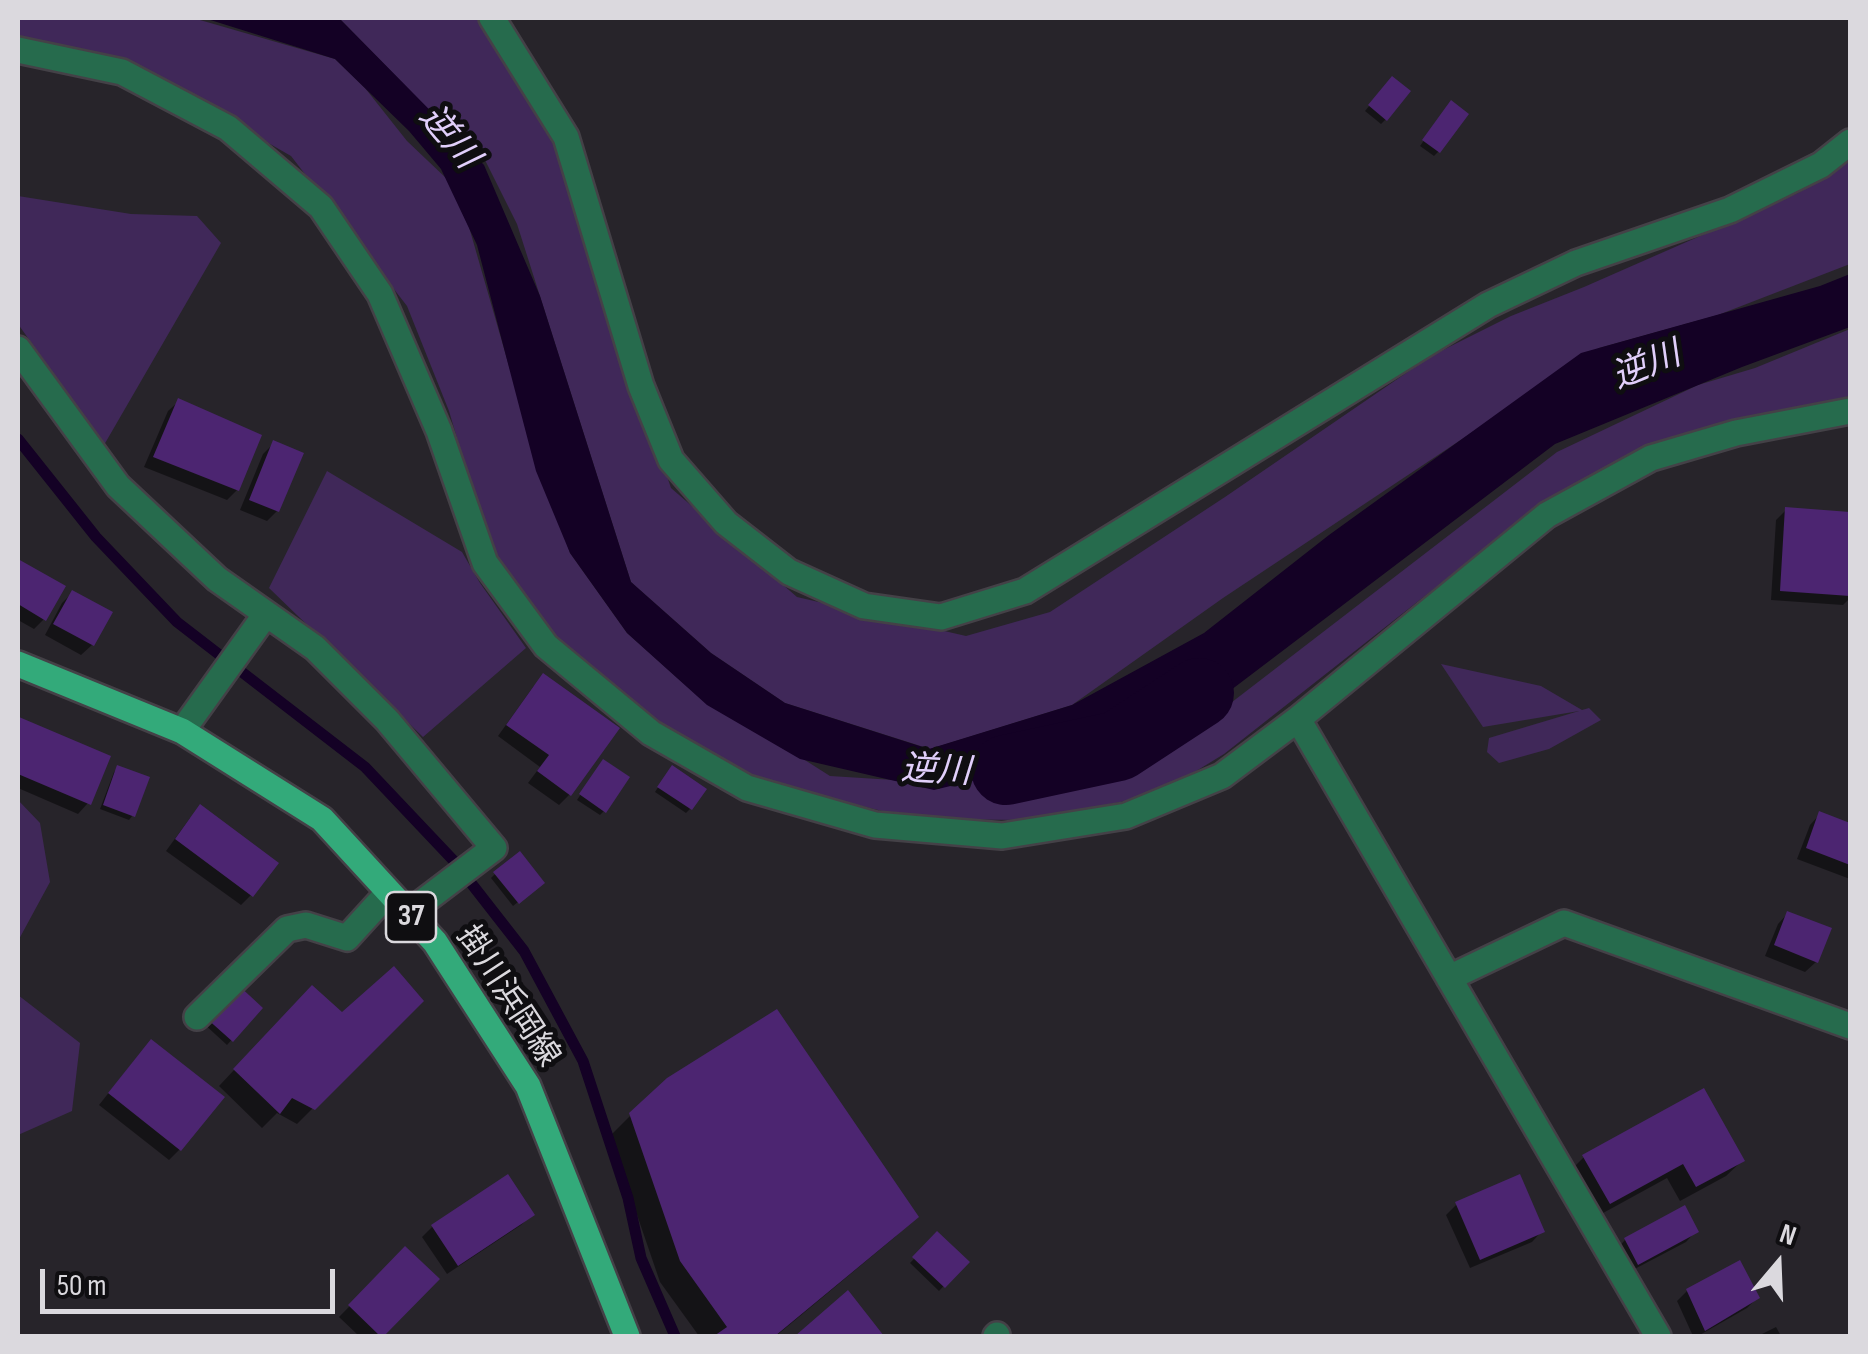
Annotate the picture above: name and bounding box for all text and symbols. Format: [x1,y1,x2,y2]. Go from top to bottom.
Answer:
water label: 逆川 [409,98,487,178]
water label: 逆川 [1607,334,1687,400]
water label: 逆川 [900,749,972,795]
road number: 37 [386,892,436,942]
street label: 掛川浜岡線 [447,919,567,1075]
north arrow [1728,1214,1828,1314]
text: N [1775,1217,1800,1253]
scale bar [45,1249,340,1311]
text: 50 m [57,1268,106,1304]

